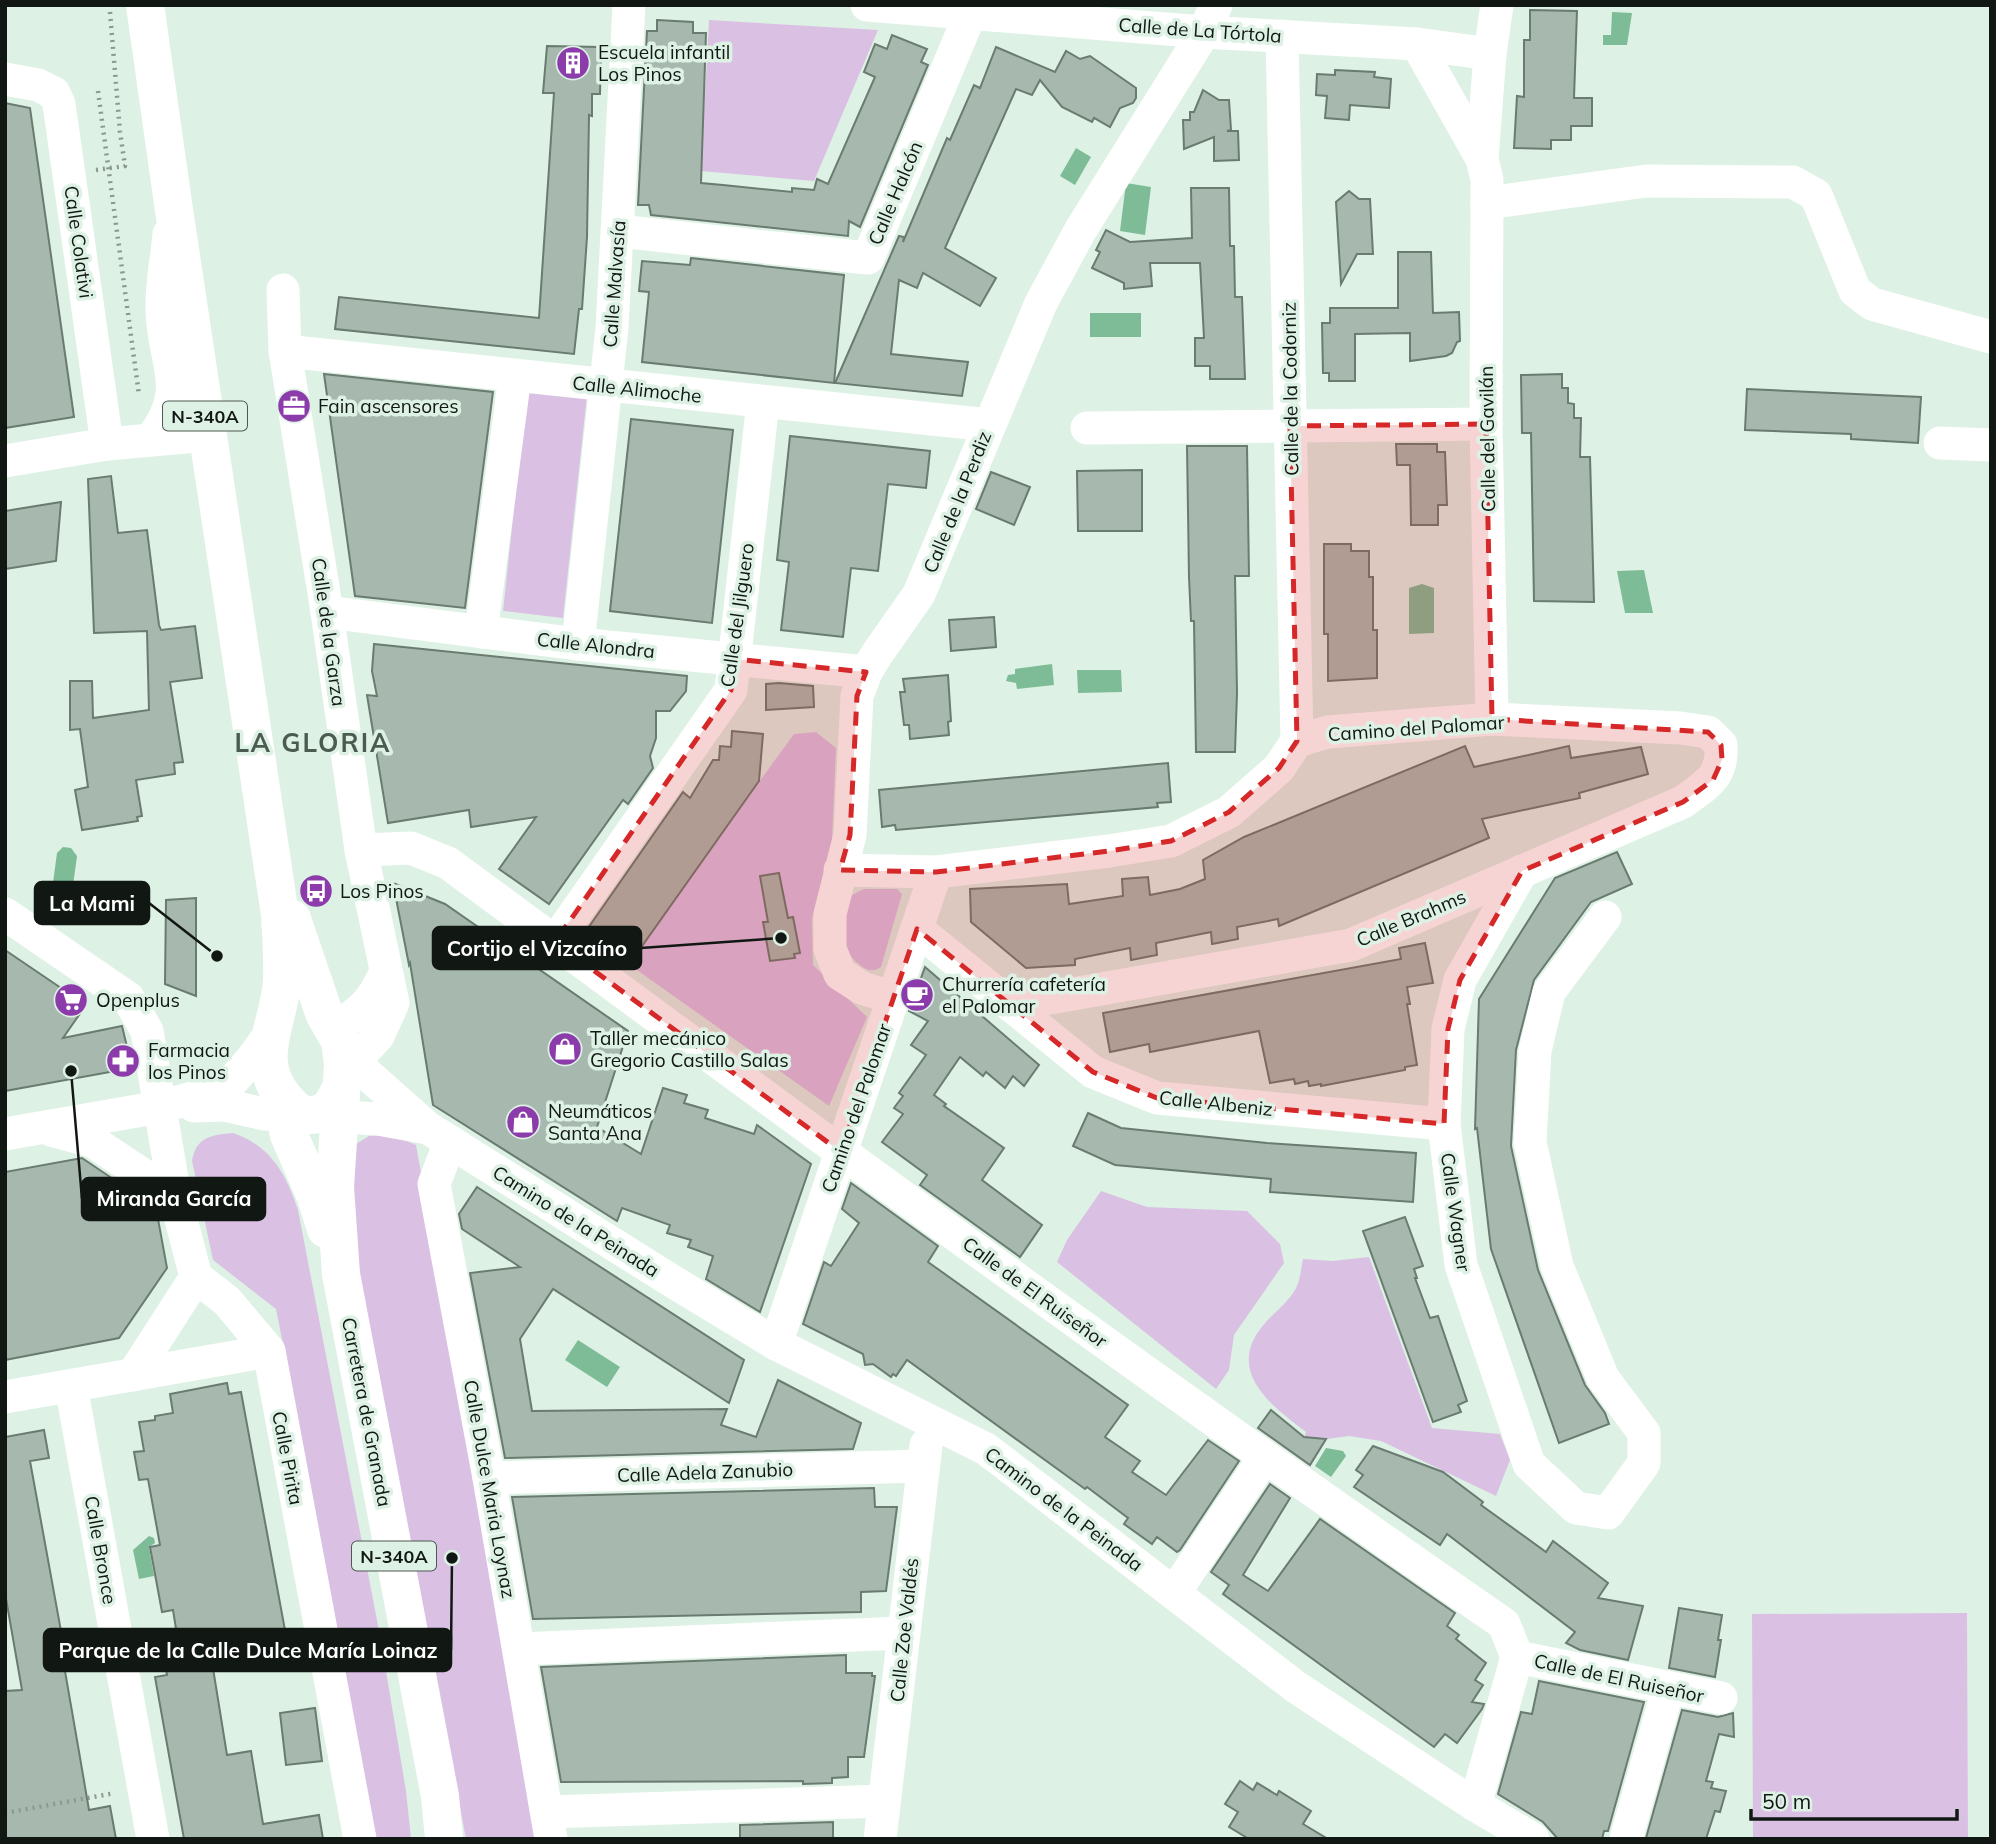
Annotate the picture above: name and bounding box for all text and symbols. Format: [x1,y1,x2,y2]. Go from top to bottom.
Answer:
street label: Calle de La Tórtola [1118,12,1282,48]
place label: Escuela infantil Los Pinos [598,40,730,86]
building icon: Escuela infantil Los Pinos [554,44,592,82]
street label: Calle Halcón [862,138,928,248]
street label: Calle Colativi [59,184,99,300]
street label: Calle Malvasía [598,220,630,348]
street label: Calle de la Codorniz [1276,302,1304,476]
street label: Calle del Gavilán [1474,366,1500,512]
street label: Calle Alimoche [571,370,703,408]
office icon: Fain ascensores [275,387,313,425]
place label: Fain ascensores [318,394,459,418]
road number: N-340A [163,402,247,430]
street label: Calle de la Perdiz [918,427,996,576]
street label: Calle del Jilguero [715,541,759,689]
street label: Calle de la Garza [307,556,351,708]
street label: Calle Alondra [536,627,656,663]
street label: Camino del Palomar [1327,710,1505,746]
district label: LA GLORIA [234,726,392,759]
bus stop icon: Los Pinos [297,872,335,910]
place label: Los Pinos [340,879,424,903]
callout: La Mami [35,882,149,924]
street label: Calle Brahms [1353,884,1469,952]
text: La Mami [49,890,135,916]
callout: Cortijo el Vizcaíno [433,927,641,969]
text: Cortijo el Vizcaíno [447,935,627,961]
place label: Churrería cafetería el Palomar [942,972,1106,1018]
cafe icon: Churrería cafetería el Palomar [898,976,936,1014]
supermarket icon: Openplus [52,981,90,1019]
place label: Openplus [96,988,180,1012]
street label: Camino del Palomar [816,1020,896,1196]
place label: Taller mecánico Gregorio Castillo Salas [590,1026,789,1072]
shop icon: Taller mecánico Gregorio Castillo Salas [546,1030,584,1068]
place label: Farmacia los Pinos [148,1038,230,1084]
pharmacy icon: Farmacia los Pinos [104,1042,142,1080]
street label: Calle Albeniz [1158,1085,1274,1121]
place label: Neumáticos Santa Ana [548,1099,652,1145]
shop icon: Neumáticos Santa Ana [504,1103,542,1141]
street label: Calle Wagner [1436,1151,1476,1273]
street label: Camino de la Peinada [488,1160,664,1282]
callout: Miranda García [82,1178,265,1220]
text: Miranda García [96,1185,252,1211]
street label: Calle de El Ruiseñor [958,1231,1112,1353]
street label: Carretera de Granada [337,1315,397,1509]
street label: Calle Dulce Maria Loynaz [459,1378,521,1600]
street label: Calle Pirita [267,1409,309,1507]
street label: Camino de la Peinada [980,1442,1148,1576]
street label: Calle Adela Zanubio [616,1457,794,1487]
street label: Calle Bronce [80,1494,122,1606]
road number: N-340A [352,1541,436,1570]
street label: Calle Zoe Valdés [884,1557,924,1703]
callout: Parque de la Calle Dulce María Loinaz [44,1629,451,1671]
text: Parque de la Calle Dulce María Loinaz [59,1637,437,1663]
street label: Calle de El Ruiseñor [1532,1648,1706,1708]
scale bar [1751,1778,1958,1822]
text: 50 m [1762,1788,1811,1814]

